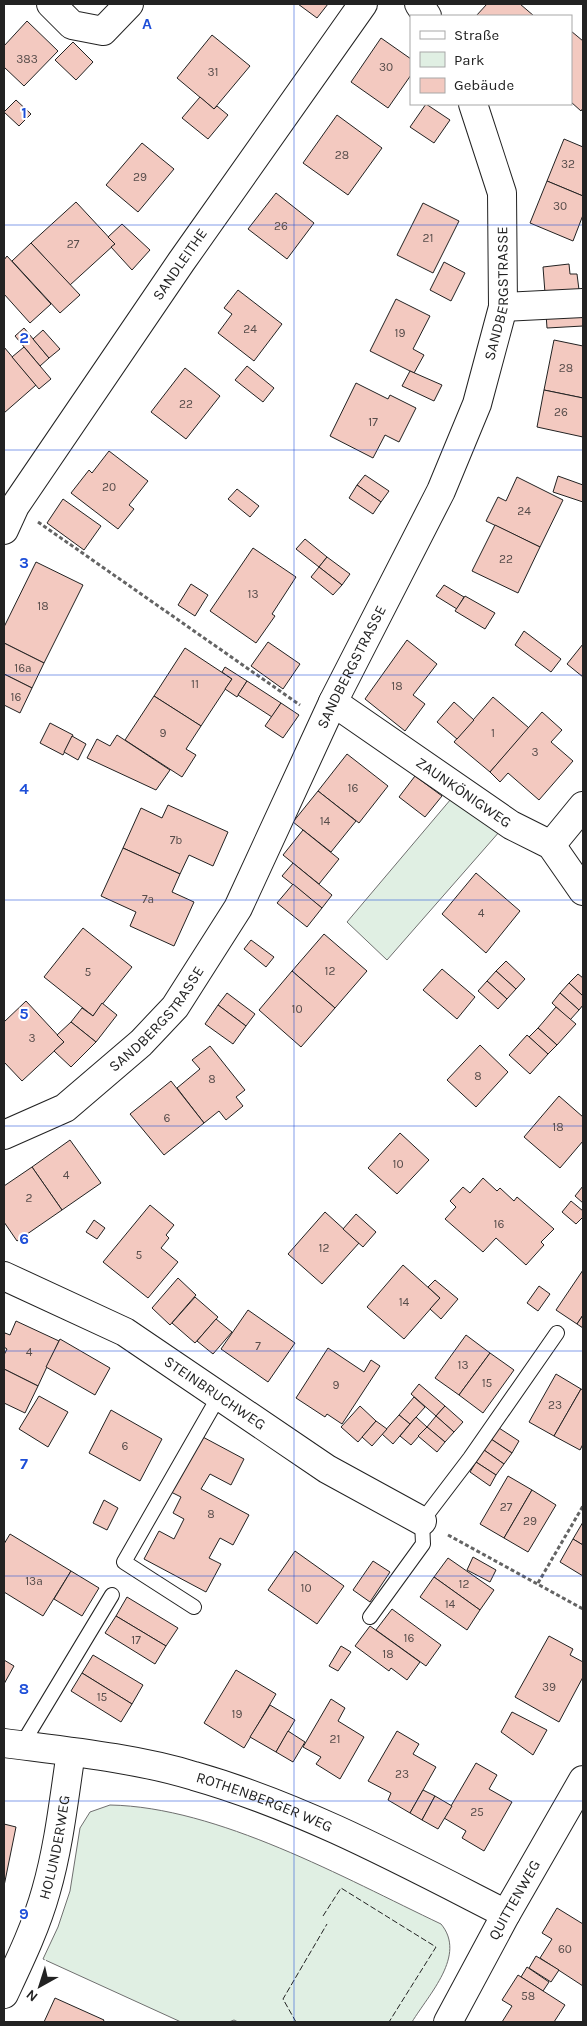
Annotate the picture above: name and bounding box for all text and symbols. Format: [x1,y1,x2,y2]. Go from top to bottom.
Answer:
text: A [142,14,152,33]
legend [410,15,572,105]
text: Straße [454,26,499,44]
text: Park [454,51,484,69]
house number: 383 [16,52,38,66]
house number: 30 [379,60,393,74]
house number: 31 [207,65,219,79]
text: Gebäude [454,76,514,94]
text: 1 [21,103,27,122]
house number: 28 [335,148,349,162]
house number: 32 [561,157,575,171]
house number: 29 [133,170,147,184]
house number: 30 [553,199,567,213]
house number: 26 [274,219,288,233]
street label: SANDLEITHE [149,225,211,304]
street label: SANDBERGSTRASSE [480,226,512,362]
house number: 21 [423,231,433,245]
house number: 27 [67,237,80,251]
house number: 24 [243,322,257,336]
house number: 19 [395,326,405,340]
text: 2 [19,328,29,347]
house number: 28 [559,361,573,375]
house number: 22 [179,397,193,411]
house number: 26 [554,405,568,419]
house number: 17 [368,415,378,429]
house number: 20 [102,480,116,494]
house number: 24 [517,504,531,518]
house number: 22 [499,552,513,566]
text: 3 [19,553,29,572]
house number: 13 [247,587,259,601]
house number: 18 [37,599,49,613]
street label: SANDBERGSTRASSE [313,602,390,731]
house number: 16a [14,661,32,675]
house number: 11 [191,677,199,691]
house number: 18 [391,679,403,693]
house number: 16 [11,690,22,704]
house number: 9 [160,726,167,740]
house number: 1 [491,726,495,740]
house number: 3 [531,745,539,759]
street label: ZAUNKÖNIGWEG [413,753,515,832]
text: 4 [19,779,29,798]
house number: 16 [348,781,359,795]
house number: 14 [320,814,331,828]
house number: 7b [170,833,182,847]
house number: 7a [142,892,154,906]
house number: 4 [478,906,485,920]
street label: SANDBERGSTRASSE [105,963,208,1075]
house number: 12 [325,964,336,978]
house number: 5 [85,965,92,979]
house number: 10 [291,1002,303,1016]
text: 5 [19,1004,29,1023]
house number: 3 [28,1031,36,1045]
house number: 8 [474,1069,482,1083]
house number: 8 [208,1072,216,1086]
house number: 6 [164,1111,171,1125]
house number: 18 [552,1120,564,1134]
house number: 10 [392,1157,404,1171]
house number: 4 [63,1168,70,1182]
house number: 2 [26,1191,33,1205]
house number: 16 [494,1217,505,1231]
text: 6 [19,1229,29,1248]
house number: 12 [319,1241,330,1255]
house number: 5 [136,1248,143,1262]
house number: 14 [399,1295,410,1309]
house number: 7 [255,1339,261,1353]
house number: 4 [26,1345,33,1359]
street label: STEINBRUCHWEG [161,1352,269,1434]
house number: 13 [457,1358,469,1372]
house number: 15 [482,1376,493,1390]
house number: 9 [333,1378,340,1392]
house number: 23 [548,1398,562,1412]
house number: 6 [122,1439,129,1453]
text: 7 [20,1454,28,1473]
house number: 27 [500,1500,513,1514]
house number: 8 [207,1507,215,1521]
house number: 29 [523,1514,537,1528]
house number: 13a [25,1574,43,1588]
house number: 12 [459,1577,470,1591]
house number: 10 [300,1581,312,1595]
house number: 14 [445,1597,456,1611]
house number: 16 [404,1631,415,1645]
house number: 17 [131,1633,141,1647]
house number: 18 [382,1647,394,1661]
text: 8 [19,1679,29,1698]
house number: 39 [542,1680,556,1694]
house number: 15 [97,1690,108,1704]
house number: 19 [232,1707,242,1721]
house number: 21 [330,1732,340,1746]
house number: 23 [395,1767,409,1781]
street label: ROTHENBERGER WEG [194,1768,335,1836]
street label: HOLUNDERWEG [35,1794,74,1901]
house number: 25 [470,1805,484,1819]
street label: QUITTENWEG [485,1857,544,1943]
text: 9 [19,1904,29,1923]
house number: 60 [558,1942,572,1956]
north arrow [15,1961,65,2011]
text: N [23,1986,41,2005]
house number: 58 [521,1989,535,2003]

